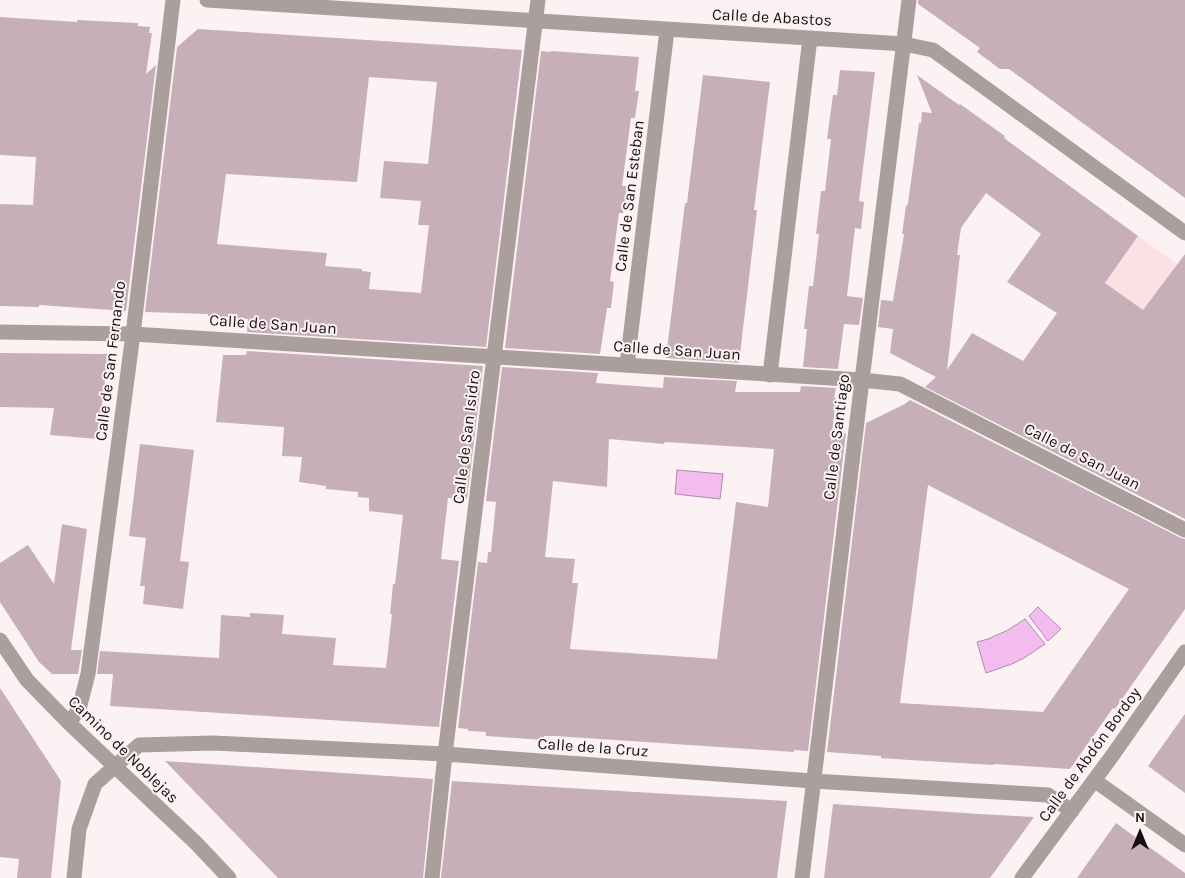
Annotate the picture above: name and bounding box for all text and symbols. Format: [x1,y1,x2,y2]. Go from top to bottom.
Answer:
street label: Calle de Abastos [712,5,832,31]
street label: Calle de San Esteban [611,119,649,273]
street label: Calle de San Fernando [92,280,130,442]
street label: Calle de San Juan [209,311,337,339]
street label: Calle de San Juan [613,337,741,365]
street label: Calle de San Isidro [449,369,485,505]
street label: Calle de Santiago [820,373,854,501]
street label: Calle de San Juan [1021,419,1143,495]
street label: Calle de Abdón Bordoy [1035,684,1145,826]
street label: Camino de Noblejas [64,692,182,808]
street label: Calle de la Cruz [537,735,649,761]
north arrow [1115,808,1165,858]
text: N [1135,809,1145,826]

